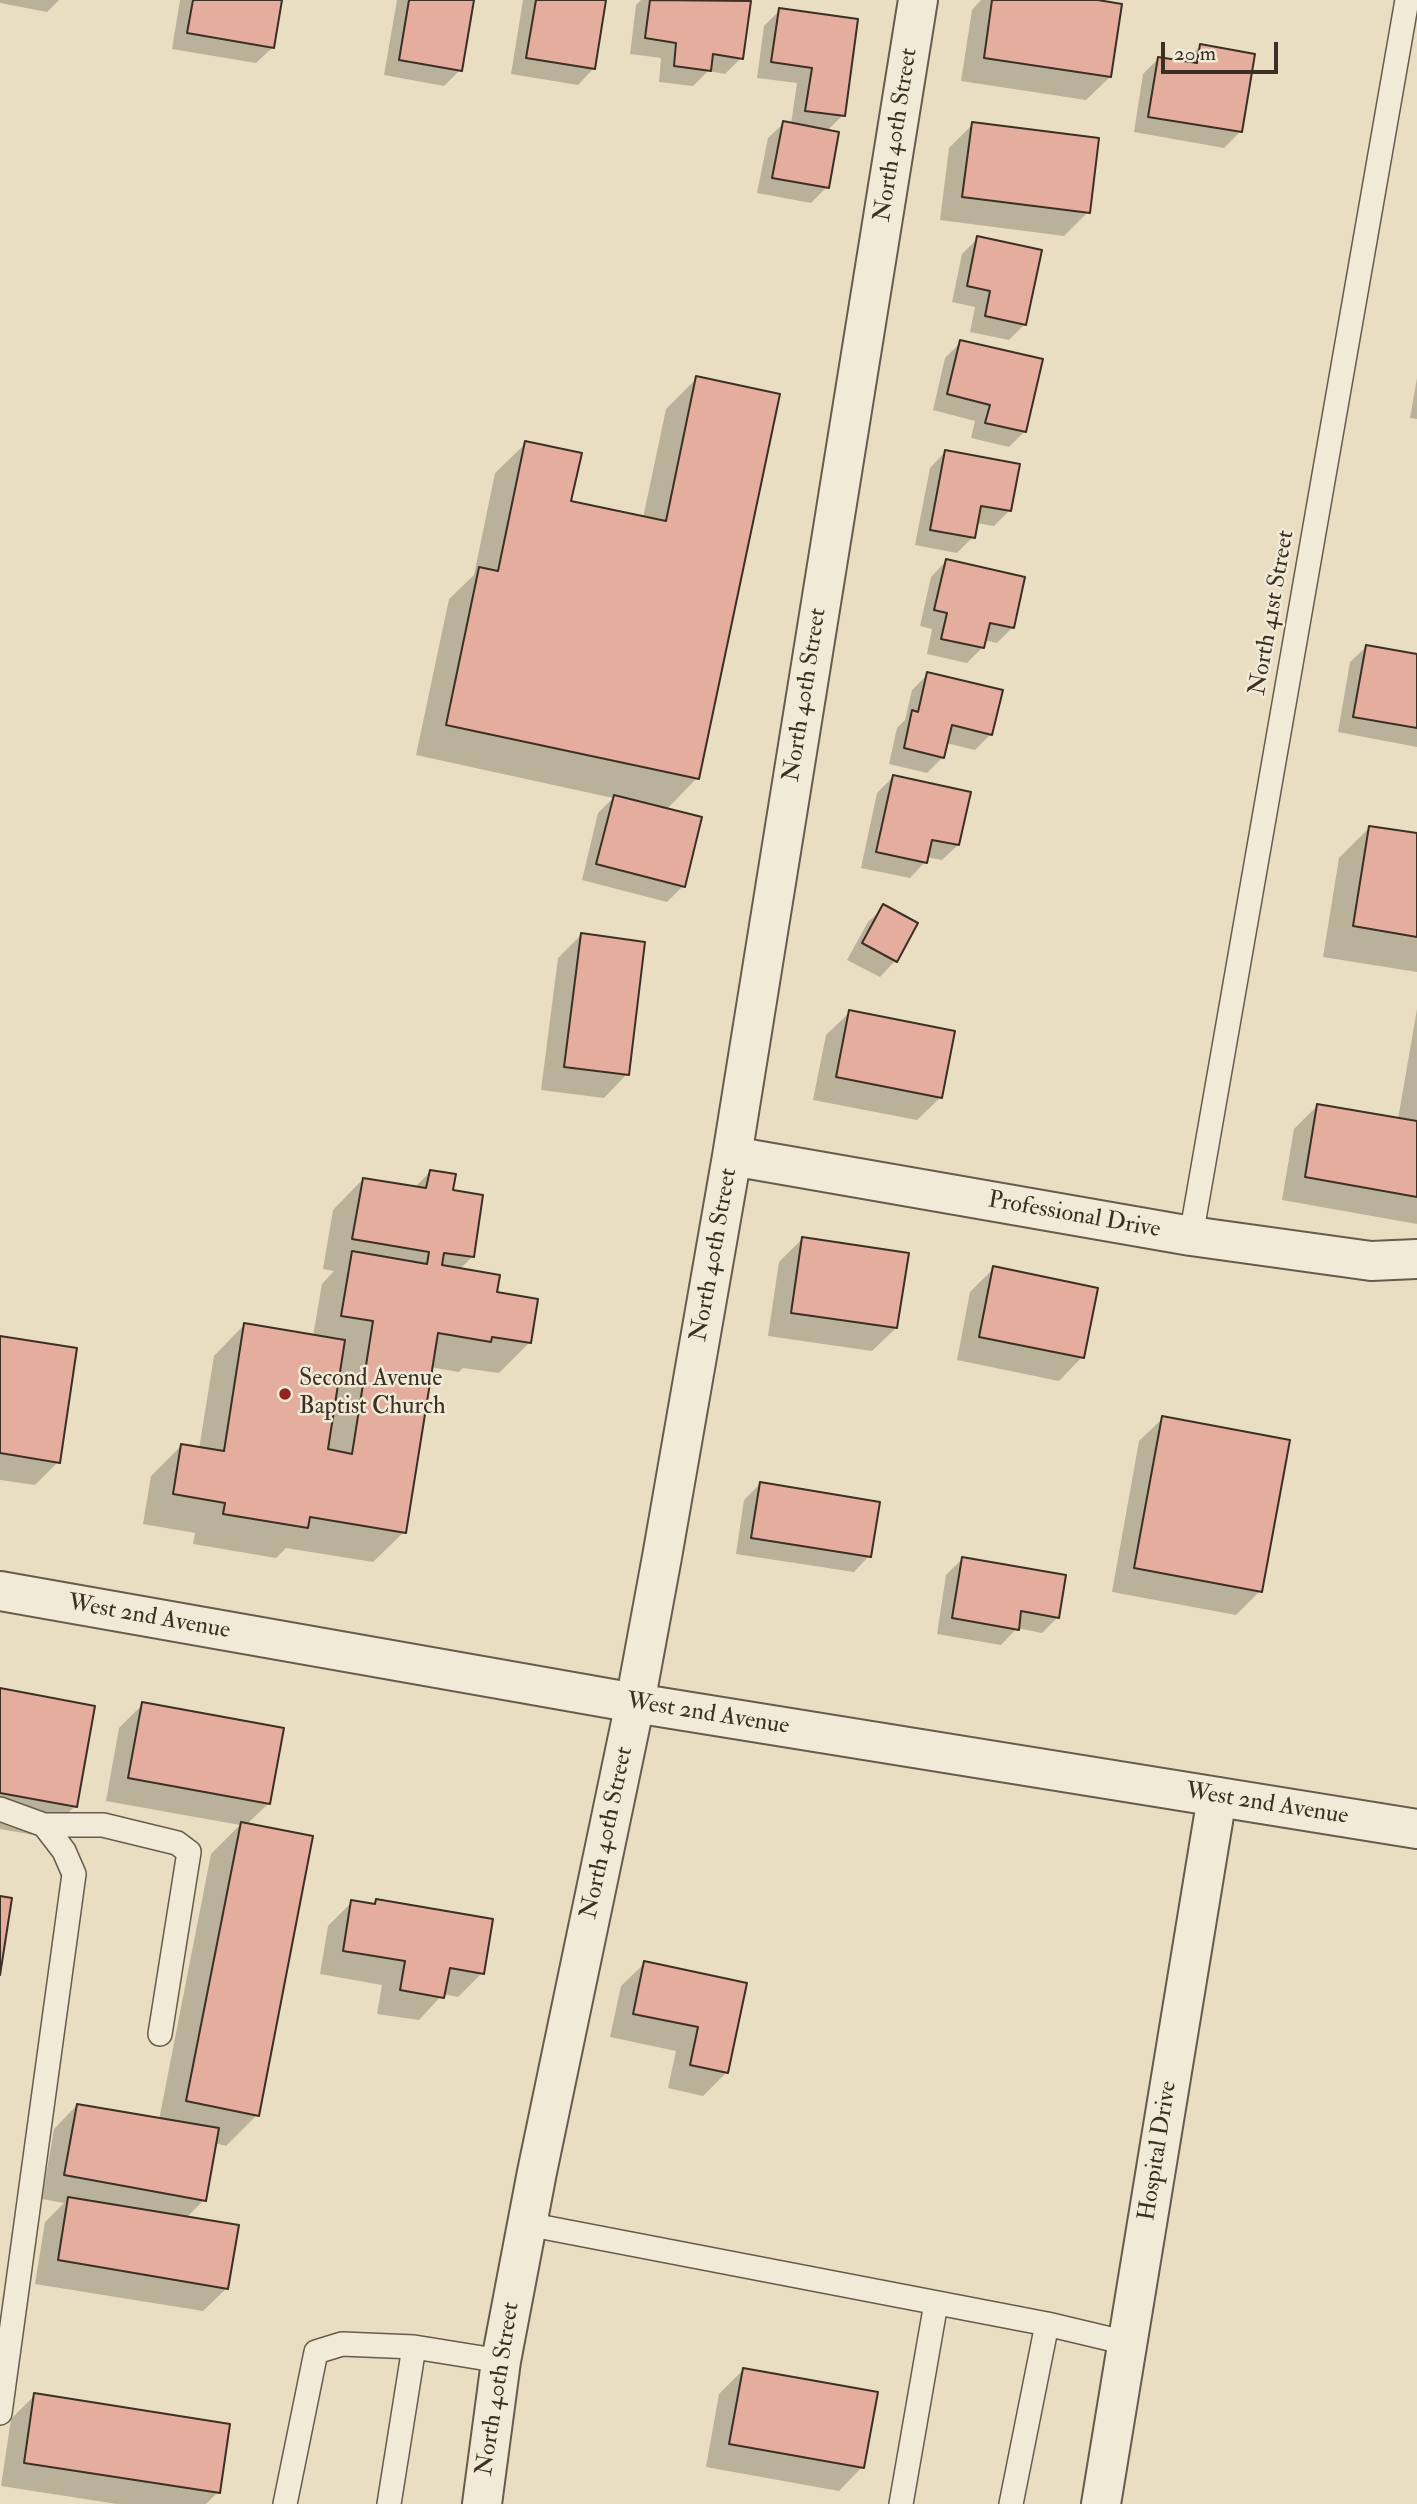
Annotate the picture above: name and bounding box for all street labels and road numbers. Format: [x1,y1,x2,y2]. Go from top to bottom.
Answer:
street label: North 40th Street [869,46,925,224]
street label: North 41st Street [1244,528,1302,698]
street label: North 40th Street [778,606,834,784]
street label: North 40th Street [686,1166,744,1344]
street label: Professional Drive [986,1187,1162,1245]
street label: West 2nd Avenue [66,1590,232,1646]
street label: West 2nd Avenue [625,1688,791,1742]
street label: North 40th Street [576,1744,640,1922]
street label: West 2nd Avenue [1184,1778,1350,1832]
street label: Hospital Drive [1134,2079,1184,2223]
street label: North 40th Street [471,2300,527,2478]

